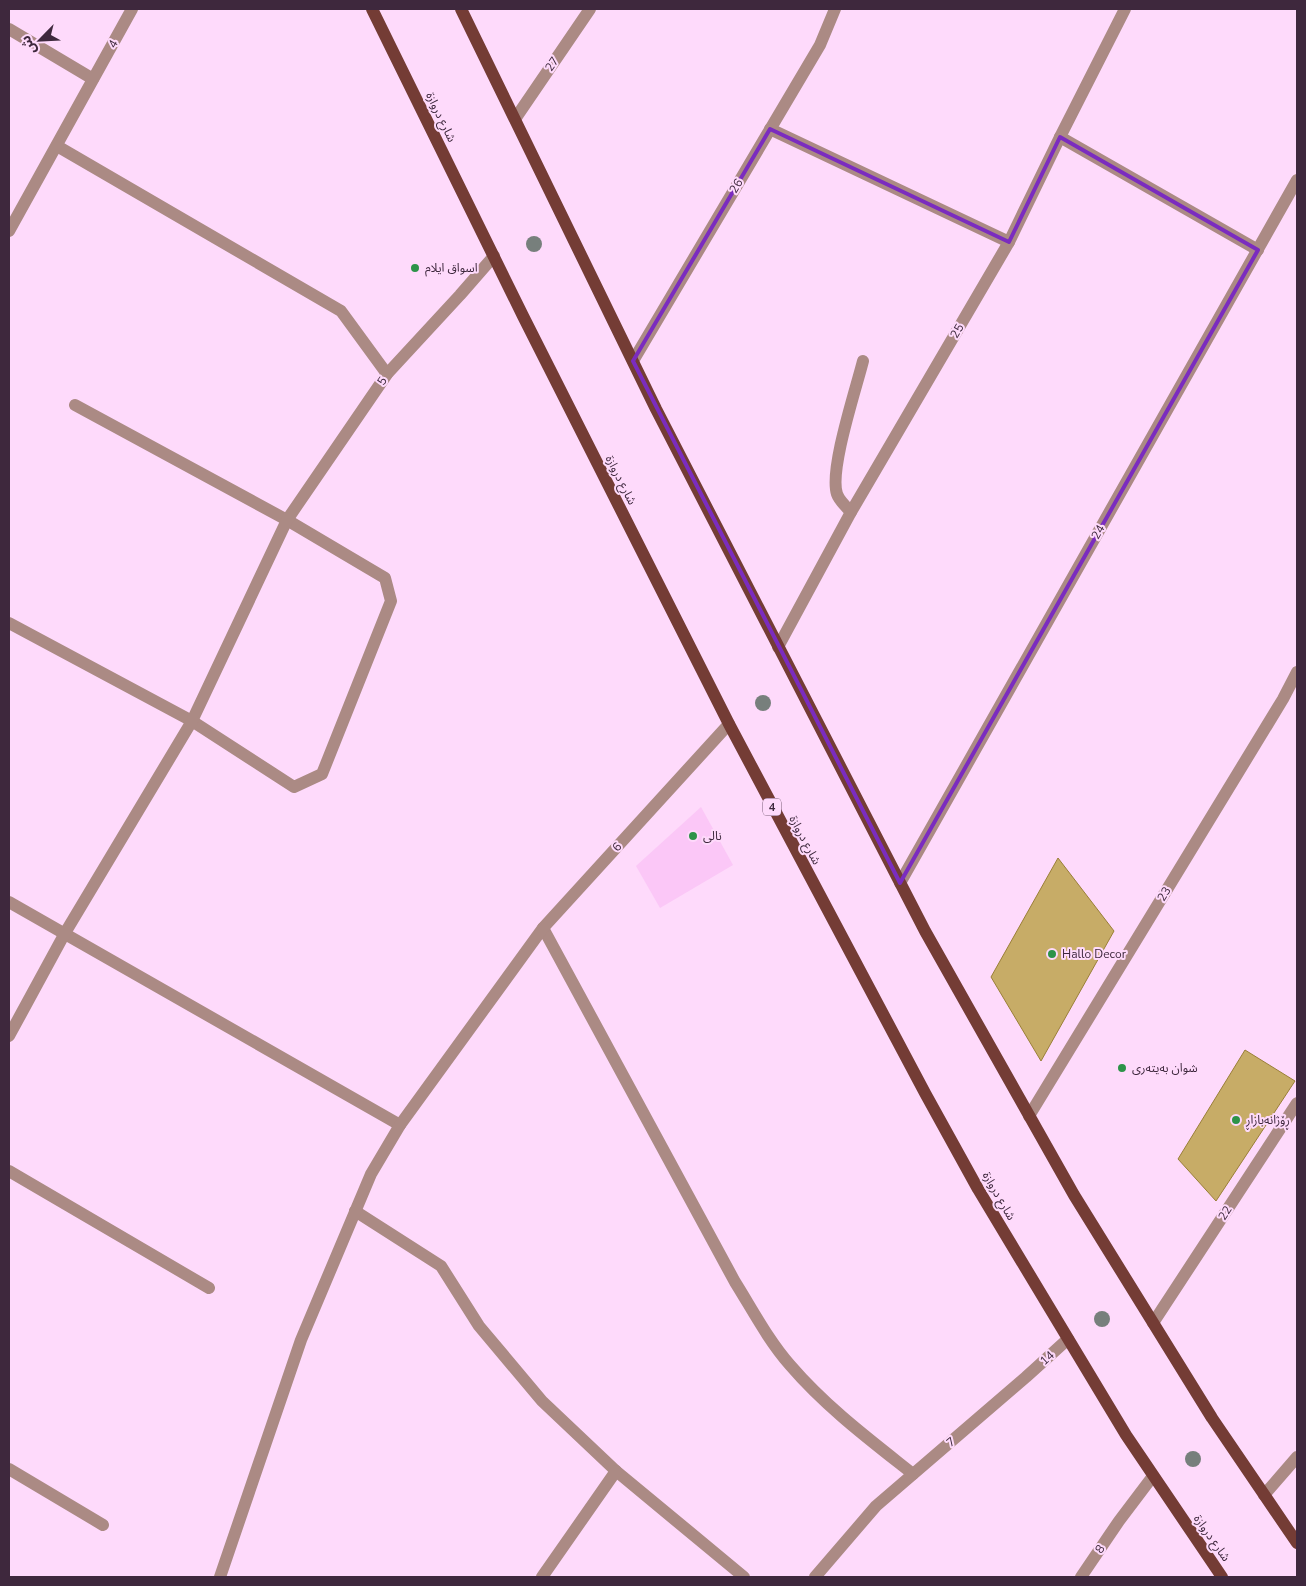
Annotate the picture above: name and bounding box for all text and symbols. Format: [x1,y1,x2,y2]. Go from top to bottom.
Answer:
north arrow [15,15,65,65]
text: ش [16,32,41,58]
street label: 4 [104,37,122,51]
street label: 27 [541,54,563,74]
street label: شارع دروازة [421,89,460,145]
street label: 26 [725,176,747,196]
place label: اسواق ایلام [425,260,478,277]
marker: اسواق ایلام [409,262,421,274]
street label: 25 [946,321,968,341]
street label: 5 [373,373,391,389]
street label: شارع دروازة [601,452,640,508]
street label: 24 [1088,522,1108,542]
road number: 4 [763,799,781,816]
street label: شارع دروازة [784,813,825,868]
place label: نالی [703,828,722,844]
marker: نالی [687,830,699,842]
street label: 6 [609,839,625,855]
street label: 23 [1153,884,1175,904]
place label: Hallo Decor [1062,946,1127,962]
marker: Hallo Decor [1046,948,1058,960]
place label: شوان بەیتەری [1132,1060,1198,1076]
marker: شوان بەیتەری [1116,1062,1128,1074]
place label: ڕۆژانەبازاڕ [1245,1112,1290,1131]
marker: ڕۆژانەبازاڕ [1230,1114,1242,1126]
street label: شارع دروازة [978,1169,1019,1224]
street label: 22 [1214,1203,1236,1223]
street label: 14 [1036,1347,1058,1369]
street label: 7 [943,1434,959,1450]
street label: شارع دروازة [1189,1511,1234,1565]
street label: 8 [1091,1542,1109,1556]

